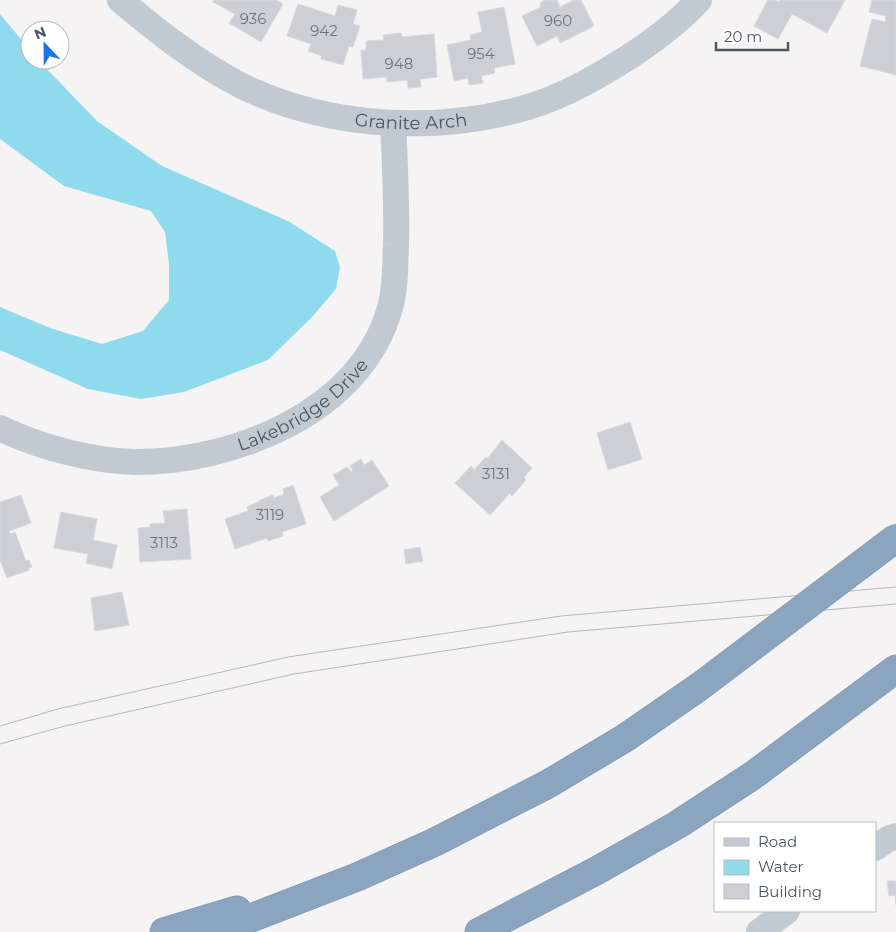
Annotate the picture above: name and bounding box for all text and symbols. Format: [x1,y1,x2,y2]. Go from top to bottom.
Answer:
house number: 936 [240,9,266,28]
house number: 960 [544,11,572,30]
north arrow [20,20,70,70]
scale bar [716,20,788,52]
house number: 942 [310,21,338,40]
text: N [32,22,49,43]
text: 20 m [724,27,762,46]
house number: 954 [467,44,495,63]
house number: 948 [385,54,413,73]
street label: Granite Arch [354,109,468,134]
street label: Lakebridge Drive [235,354,373,456]
house number: 3131 [482,464,510,483]
house number: 3119 [256,505,284,524]
house number: 3113 [150,533,178,552]
legend [714,822,876,912]
text: Road [758,832,797,851]
text: Water [758,857,804,876]
text: Building [758,882,822,901]

